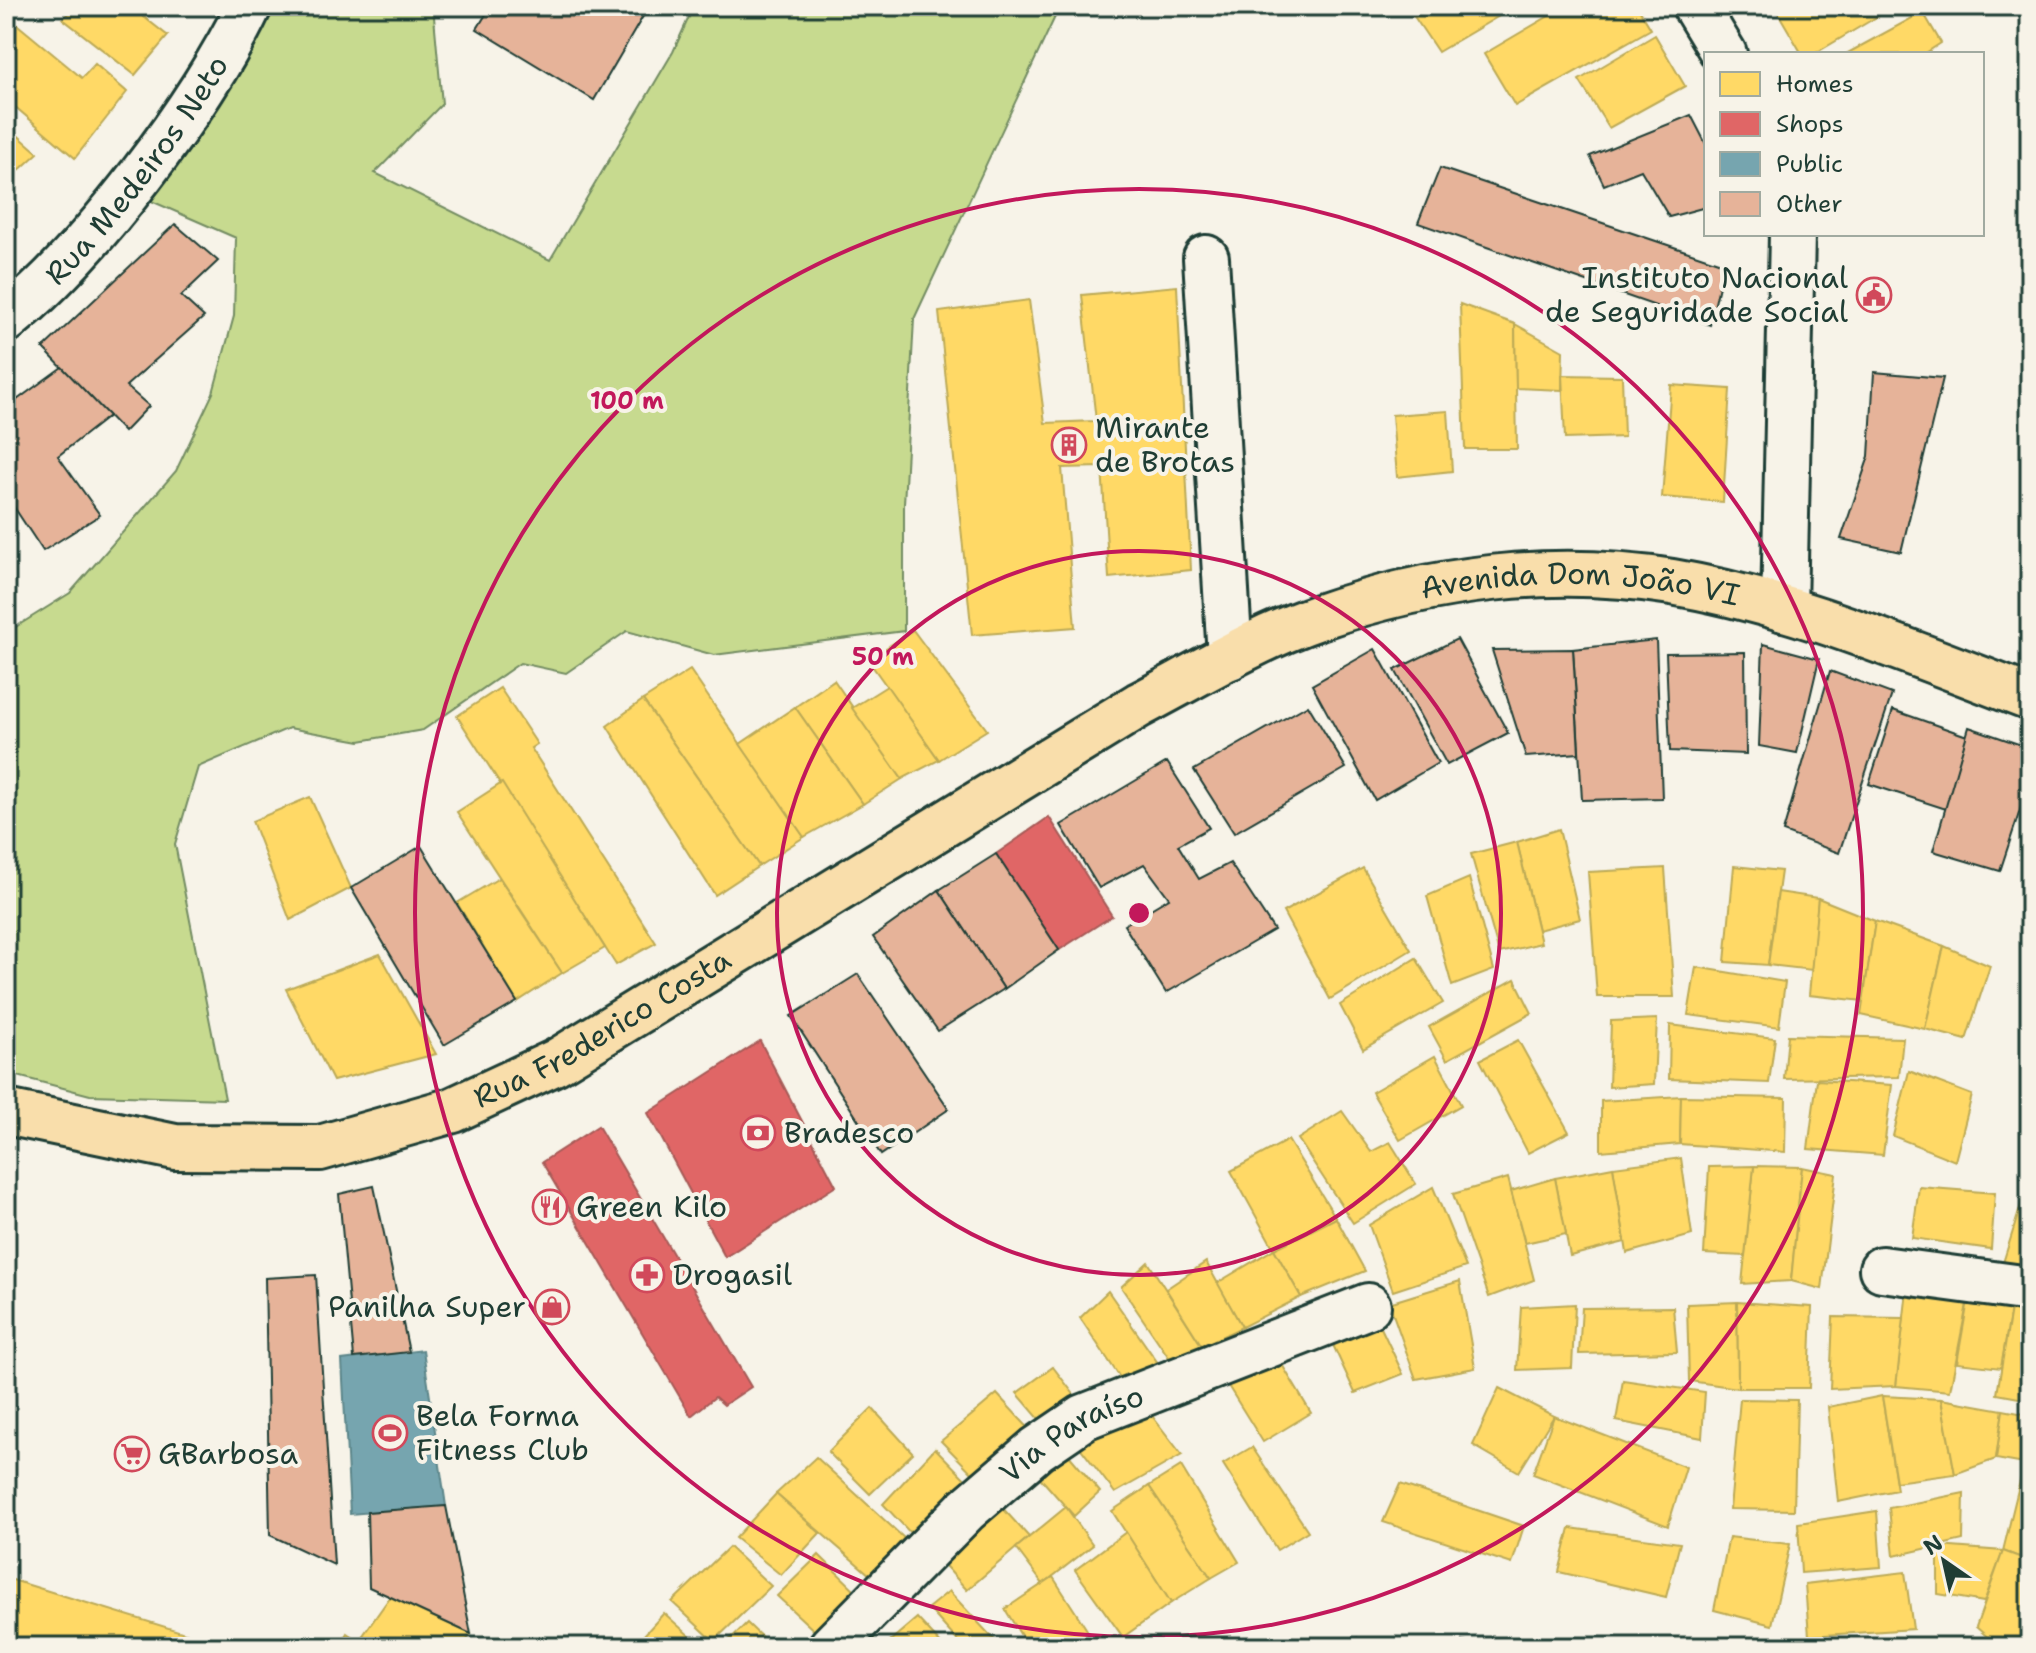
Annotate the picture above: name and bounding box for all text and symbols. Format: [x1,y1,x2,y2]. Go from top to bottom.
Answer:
street label: Rua Medeiros Neto [36,48,238,294]
legend [1704,52,1984,236]
text: Homes [1776,68,1854,100]
text: Shops [1776,108,1844,140]
text: Public [1776,148,1843,180]
text: Other [1776,188,1843,220]
place label: Instituto Nacional de Seguridade Social [1545,257,1848,332]
public building icon: Instituto Nacional de Seguridade Social [1855,276,1893,314]
text: 100 m [590,385,664,417]
place label: Mirante de Brotas [1095,407,1235,482]
building icon: Mirante de Brotas [1050,426,1088,464]
street label: Avenida Dom João VI [1417,553,1744,616]
text: 50 m [852,641,914,673]
centre of rings [1125,899,1153,927]
street label: Rua Frederico Costa [467,939,739,1118]
place label: Bradesco [784,1112,914,1153]
bank icon: Bradesco [739,1114,777,1152]
place label: Green Kilo [576,1186,727,1227]
restaurant icon: Green Kilo [531,1188,569,1226]
place label: Drogasil [673,1254,792,1295]
pharmacy icon: Drogasil [628,1256,666,1294]
place label: Panilha Super [328,1286,526,1327]
shop icon: Panilha Super [533,1288,571,1326]
street label: Via Paraíso [991,1375,1149,1492]
place label: Bela Forma Fitness Club [416,1395,589,1470]
sports icon: Bela Forma Fitness Club [371,1414,409,1452]
place label: GBarbosa [158,1433,298,1474]
supermarket icon: GBarbosa [113,1435,151,1473]
north arrow [1904,1521,1984,1601]
text: N [1918,1528,1948,1562]

